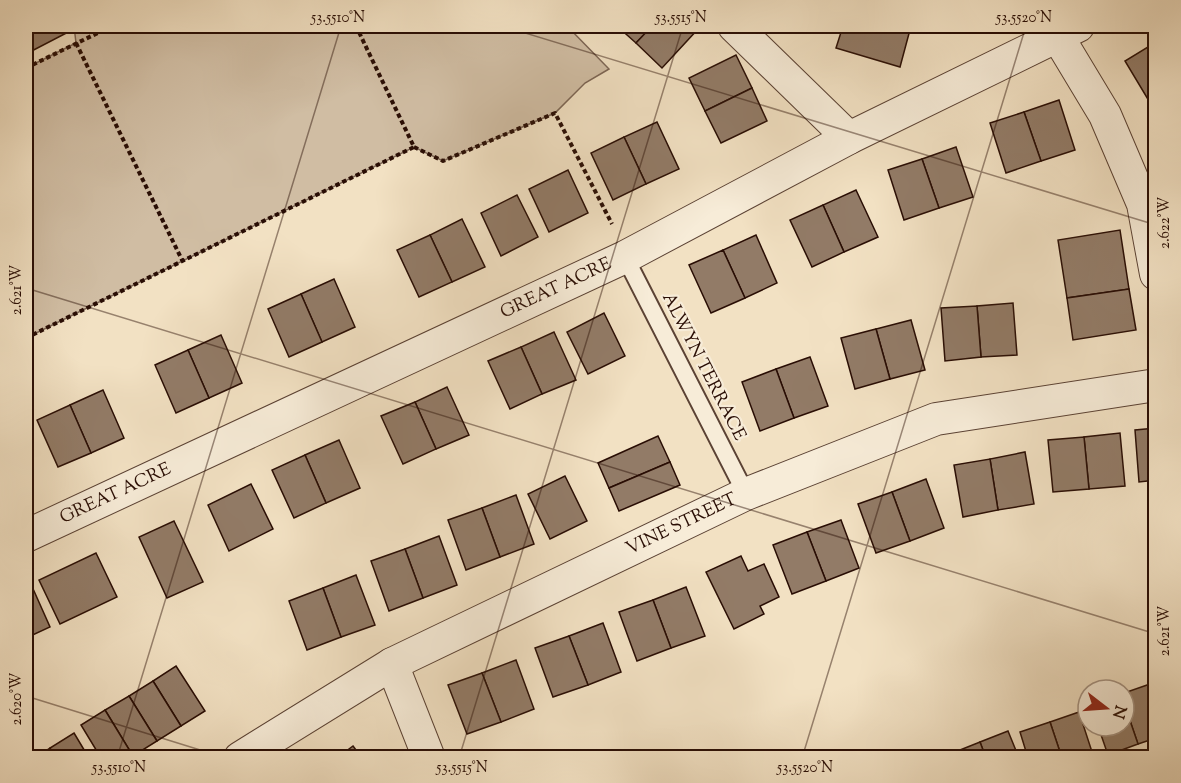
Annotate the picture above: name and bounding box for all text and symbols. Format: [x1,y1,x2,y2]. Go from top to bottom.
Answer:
text: 53.5510°N [310,8,365,29]
text: 53.5515°N [654,8,707,29]
text: 53.5520°N [995,8,1052,29]
text: 2.622°W [1155,197,1176,249]
street label: GREAT ACRE [496,252,616,326]
text: 2.621°W [7,264,28,315]
street label: ALWYN TERRACE [654,289,752,446]
street label: GREAT ACRE [56,457,176,531]
street label: VINE STREET [622,487,742,563]
text: 2.621°W [1155,605,1176,656]
text: 2.620°W [7,672,28,726]
north arrow [1076,678,1136,738]
text: N [1105,702,1131,721]
text: 53.5510°N [91,758,146,779]
text: 53.5515°N [435,758,488,779]
text: 53.5520°N [776,758,833,779]

